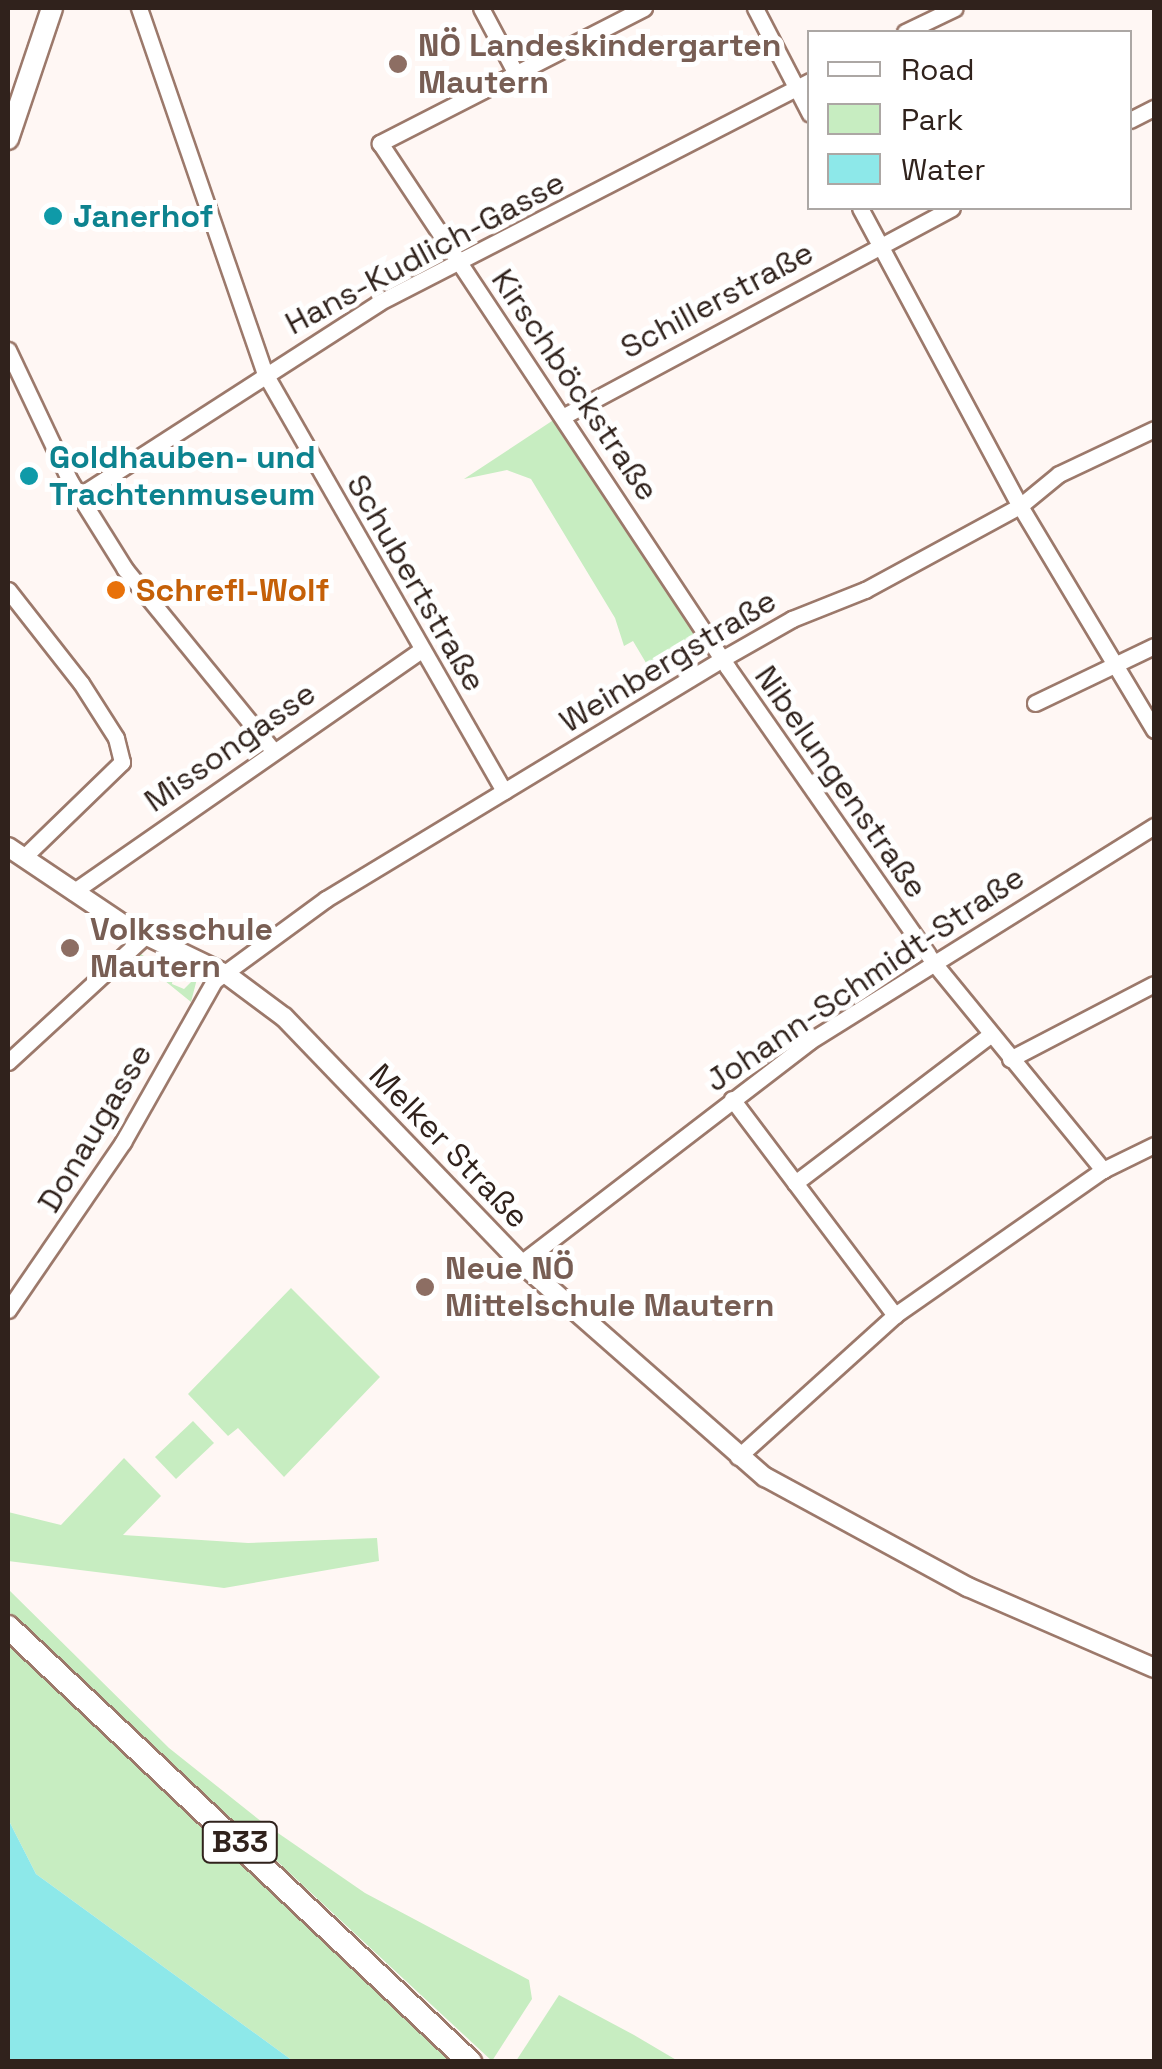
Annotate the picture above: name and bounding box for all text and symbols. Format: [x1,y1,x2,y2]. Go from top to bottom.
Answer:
place label: NÖ Landeskindergarten Mautern [418,27,781,102]
legend [807,30,1132,210]
text: Road [901,50,975,89]
marker: NÖ Landeskindergarten Mautern [387,53,409,75]
text: Park [901,100,963,139]
text: Water [901,150,986,189]
street label: Hans-Kudlich-Gasse [279,163,571,343]
place label: Janerhof [73,197,214,235]
marker: Janerhof [42,205,64,227]
street label: Schillerstraße [614,233,820,367]
street label: Kirschböckstraße [483,262,667,508]
place label: Goldhauben- und Trachtenmuseum [49,439,317,514]
marker: Goldhauben- und Trachtenmuseum [18,465,40,487]
street label: Schubertstraße [338,468,494,698]
place label: Schrefl-Wolf [136,571,330,609]
marker: Schrefl-Wolf [105,579,127,601]
street label: Weinbergstraße [553,581,783,741]
street label: Nibelungenstraße [746,658,936,906]
street label: Missongasse [137,674,323,820]
street label: Johann-Schmidt-Straße [698,858,1032,1100]
place label: Volksschule Mautern [90,911,273,986]
marker: Volksschule Mautern [59,937,81,959]
street label: Donaugasse [30,1037,160,1219]
street label: Melker Straße [361,1056,537,1236]
place label: Neue NÖ Mittelschule Mautern [445,1250,774,1325]
marker: Neue NÖ Mittelschule Mautern [414,1276,436,1298]
road number: B33 [200,1817,280,1867]

